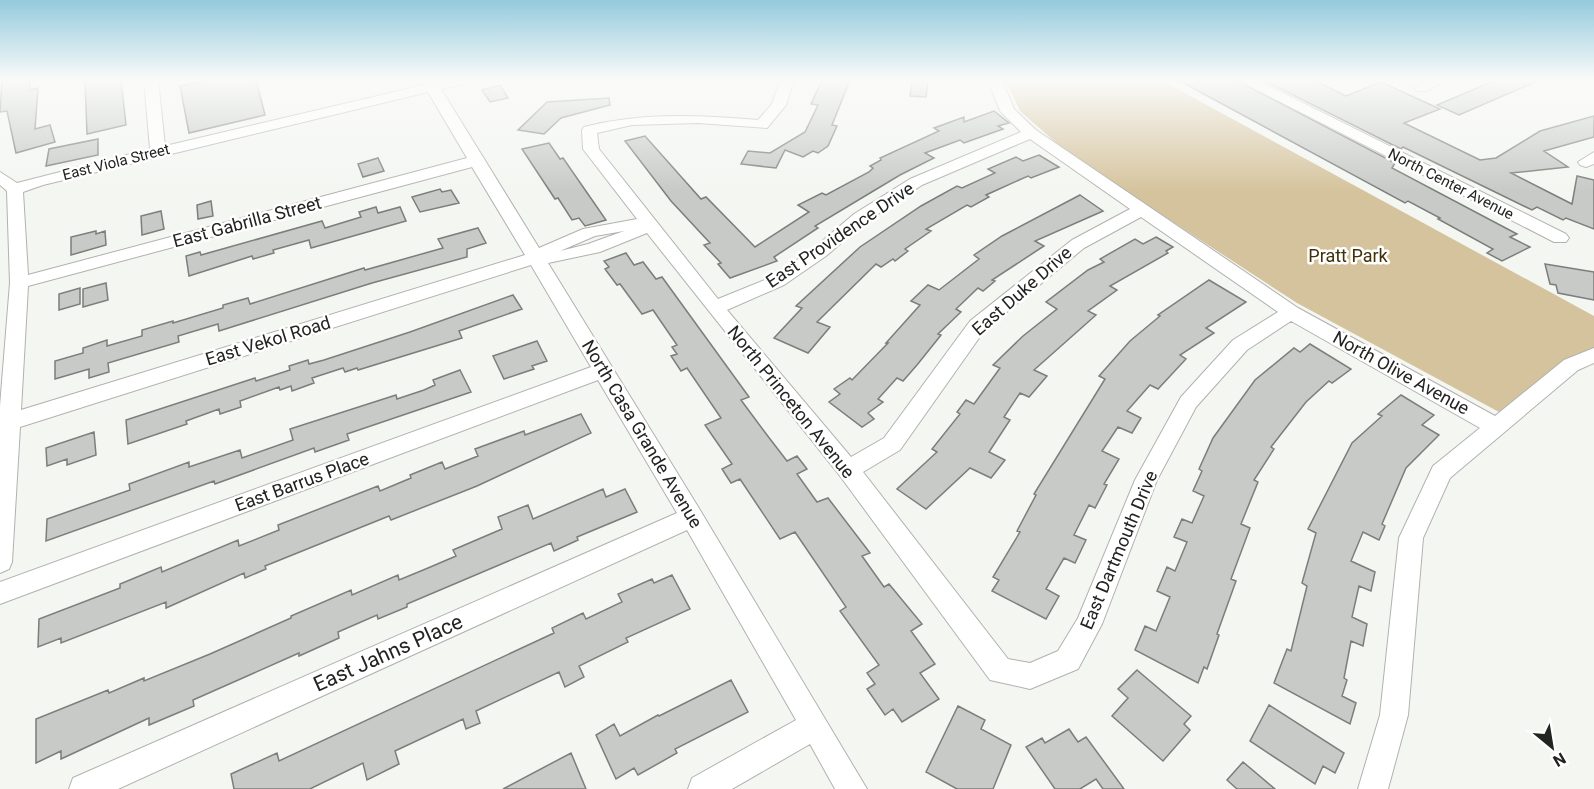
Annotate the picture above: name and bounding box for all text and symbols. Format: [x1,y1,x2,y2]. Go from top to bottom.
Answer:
street label: East Viola Street [60,140,172,184]
street label: North Center Avenue [1385,145,1517,223]
street label: East Providence Drive [762,177,918,292]
street label: East Gabrilla Street [170,192,323,251]
street label: East Duke Drive [968,242,1076,339]
park label: Pratt Park [1308,245,1389,266]
street label: East Vekol Road [203,312,333,370]
street label: North Princeton Avenue [723,321,859,482]
street label: North Olive Avenue [1329,326,1473,419]
street label: North Casa Grande Avenue [578,336,707,532]
street label: East Barrus Place [232,448,372,516]
street label: East Dartmouth Drive [1076,467,1161,632]
street label: East Jahns Place [310,609,466,697]
north arrow [1522,717,1582,777]
text: N [1550,749,1569,771]

